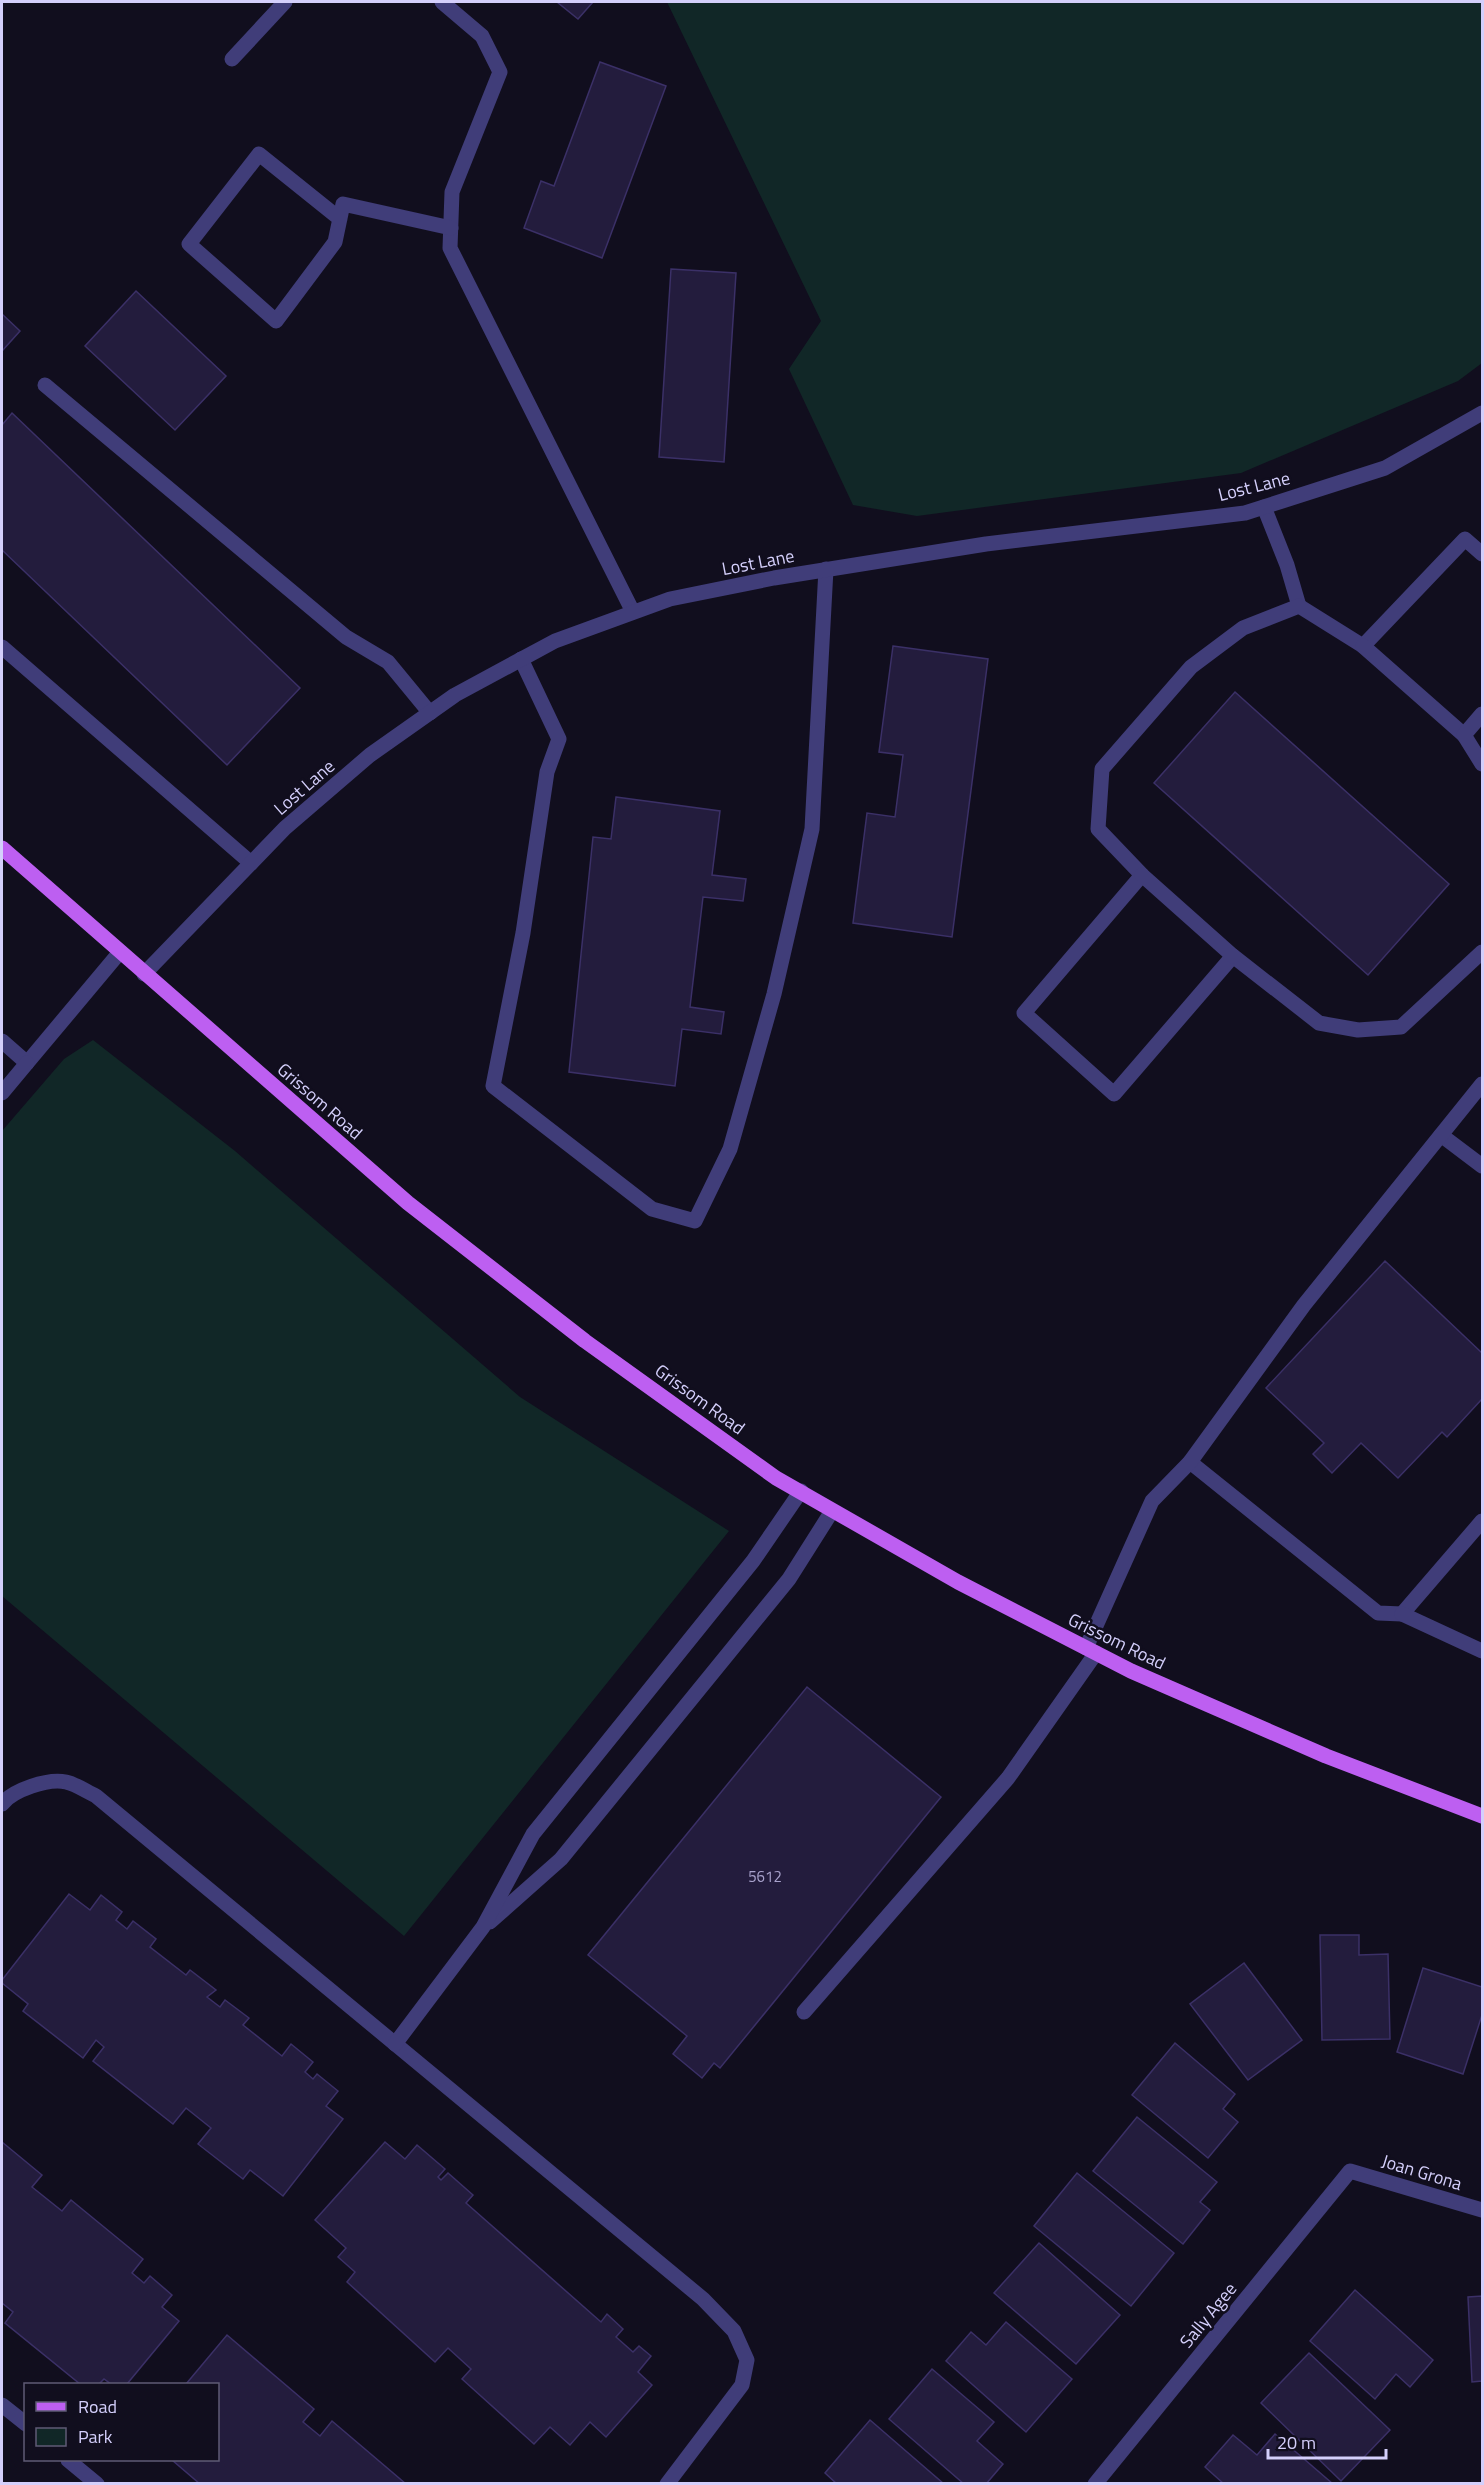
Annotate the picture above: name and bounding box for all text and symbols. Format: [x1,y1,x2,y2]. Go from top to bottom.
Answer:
street label: Lost Lane [1215,464,1293,508]
street label: Lost Lane [720,542,796,582]
street label: Lost Lane [268,753,340,821]
street label: Grissom Road [271,1056,369,1146]
street label: Grissom Road [649,1357,751,1441]
street label: Grissom Road [1064,1606,1170,1676]
house number: 5612 [748,1865,782,1888]
street label: Joan Grona [1379,2147,1465,2197]
street label: Sally Agee [1173,2276,1243,2354]
legend [24,2383,219,2461]
text: Road [78,2393,117,2420]
scale bar [1268,2422,1386,2460]
text: Park [78,2423,113,2450]
text: 20 m [1277,2429,1316,2456]

